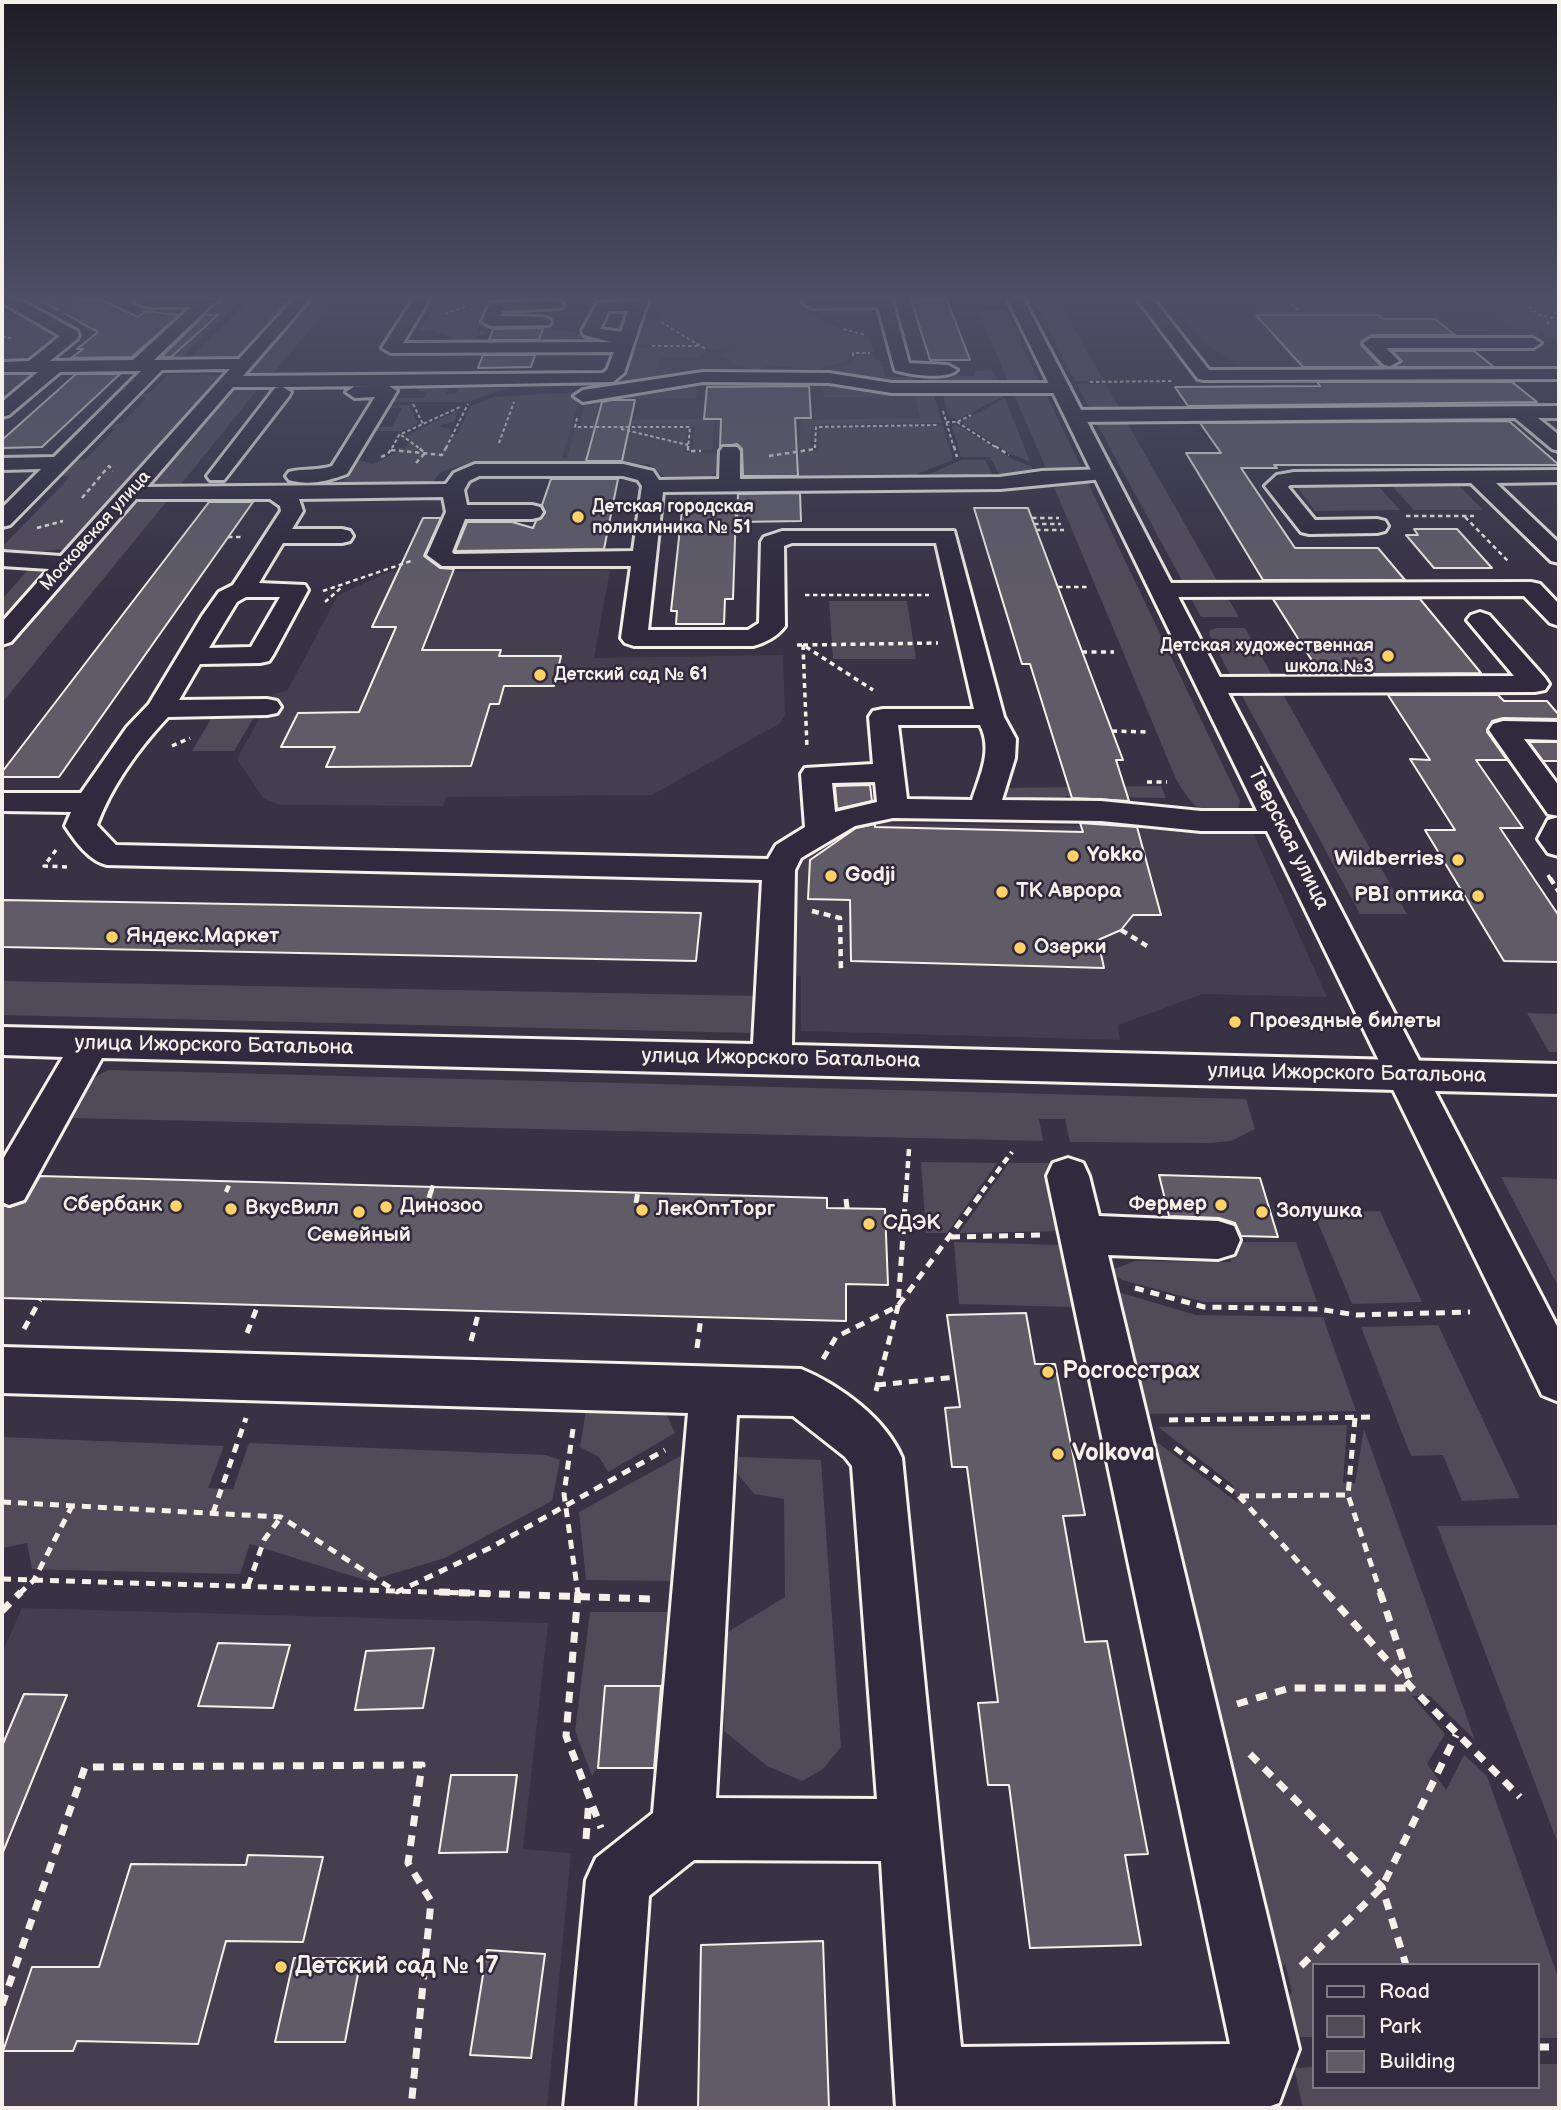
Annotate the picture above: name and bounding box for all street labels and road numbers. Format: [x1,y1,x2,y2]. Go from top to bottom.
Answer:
street label: Московская улица [36,466,156,596]
street label: Тверская улица [1241,764,1335,914]
street label: улица Ижорского Батальона [74,1031,354,1061]
street label: улица Ижорского Батальона [641,1044,921,1074]
street label: улица Ижорского Батальона [1207,1059,1487,1089]

